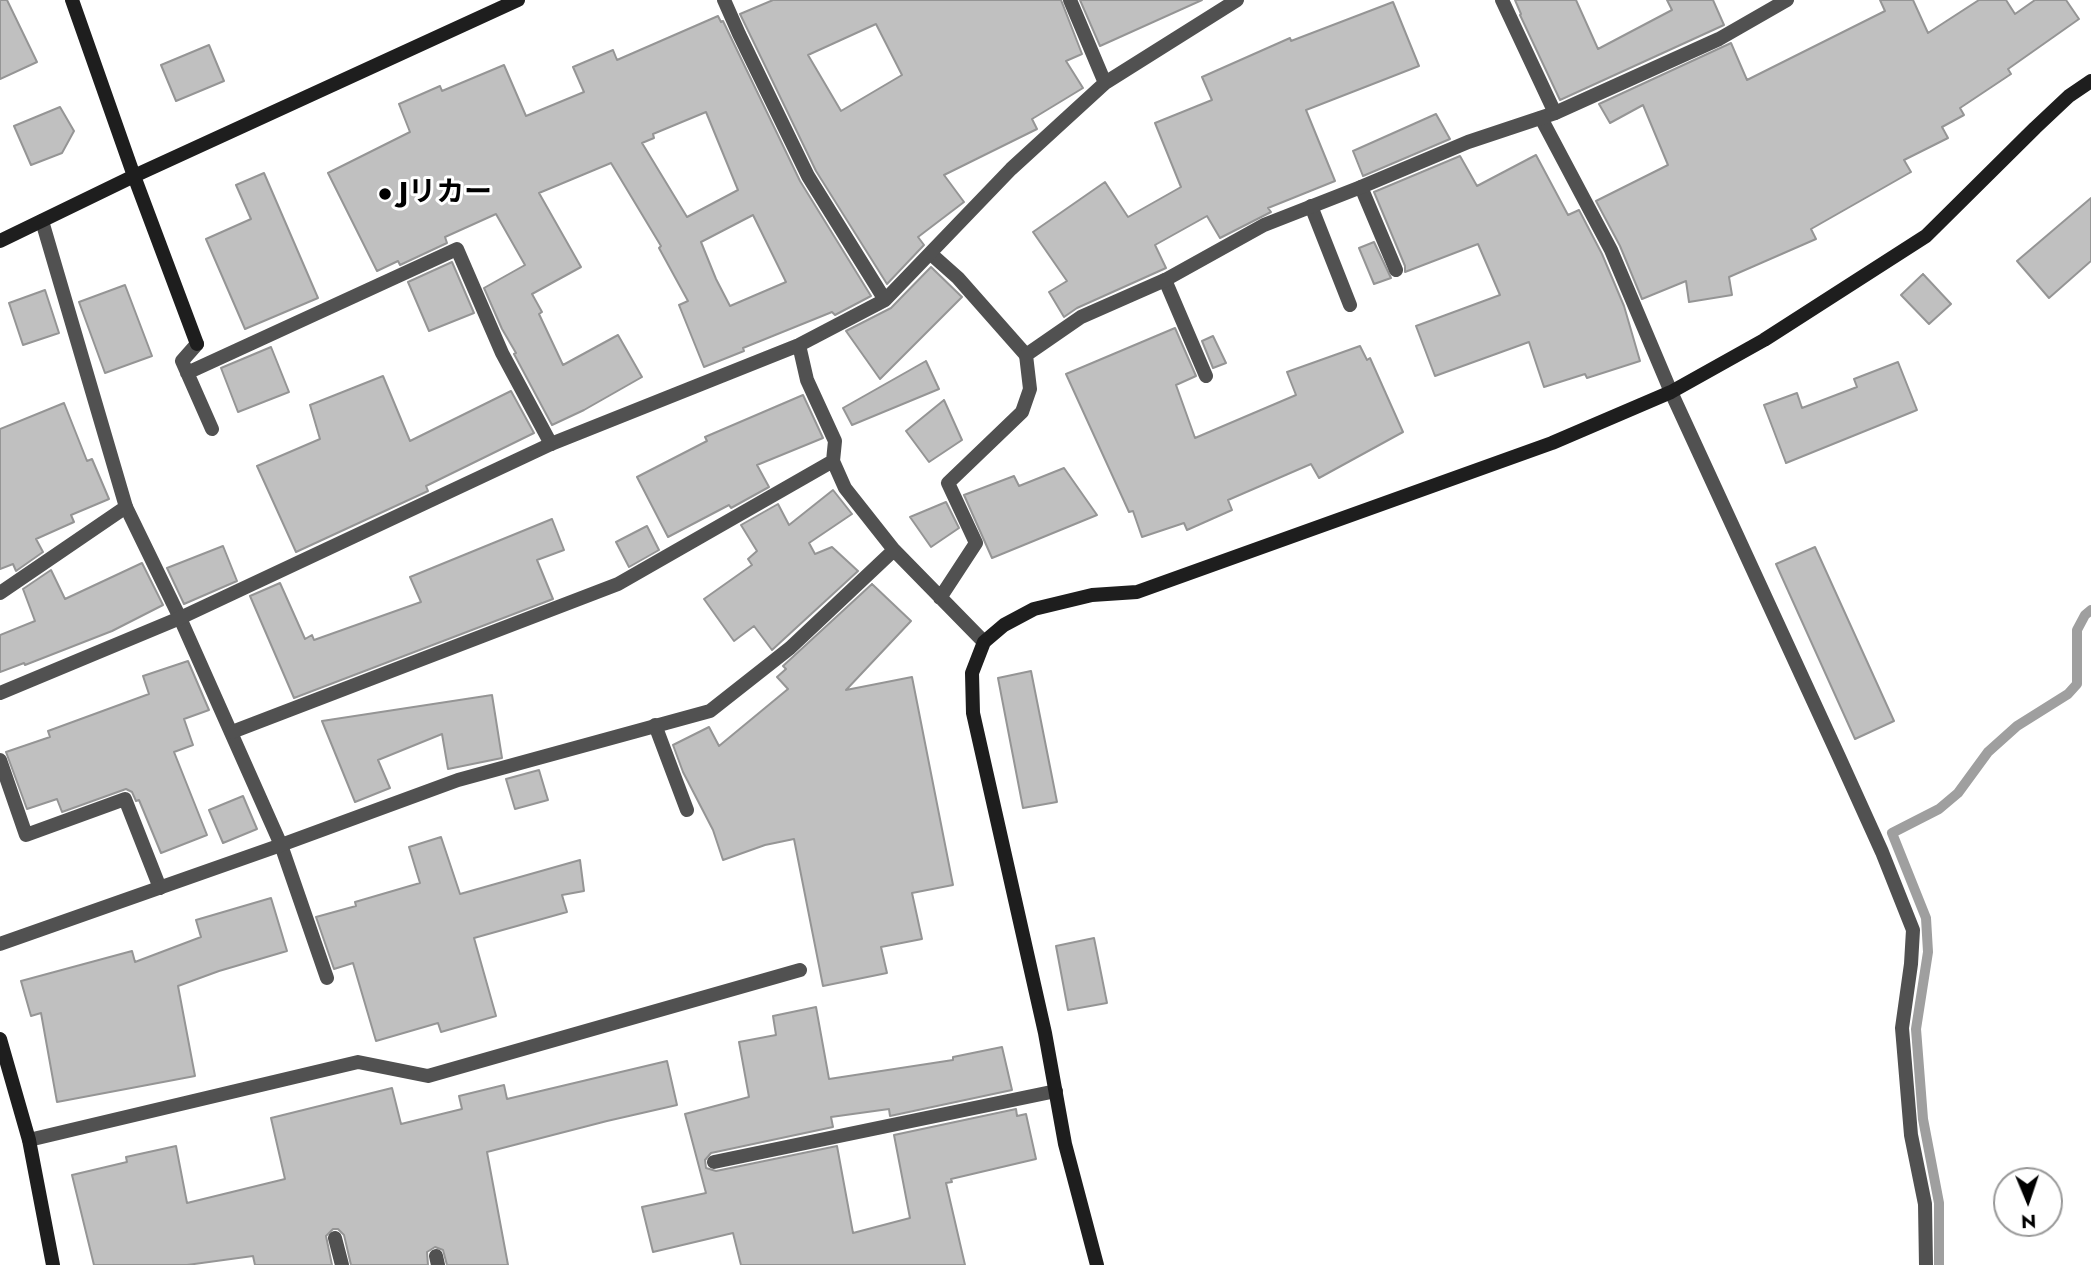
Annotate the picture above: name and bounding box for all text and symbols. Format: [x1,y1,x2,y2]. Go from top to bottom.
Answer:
place label: Jリカー [399,177,492,211]
marker: Jリカー [377,186,393,202]
north arrow [1993,1167,2063,1237]
text: N [2021,1208,2037,1235]

